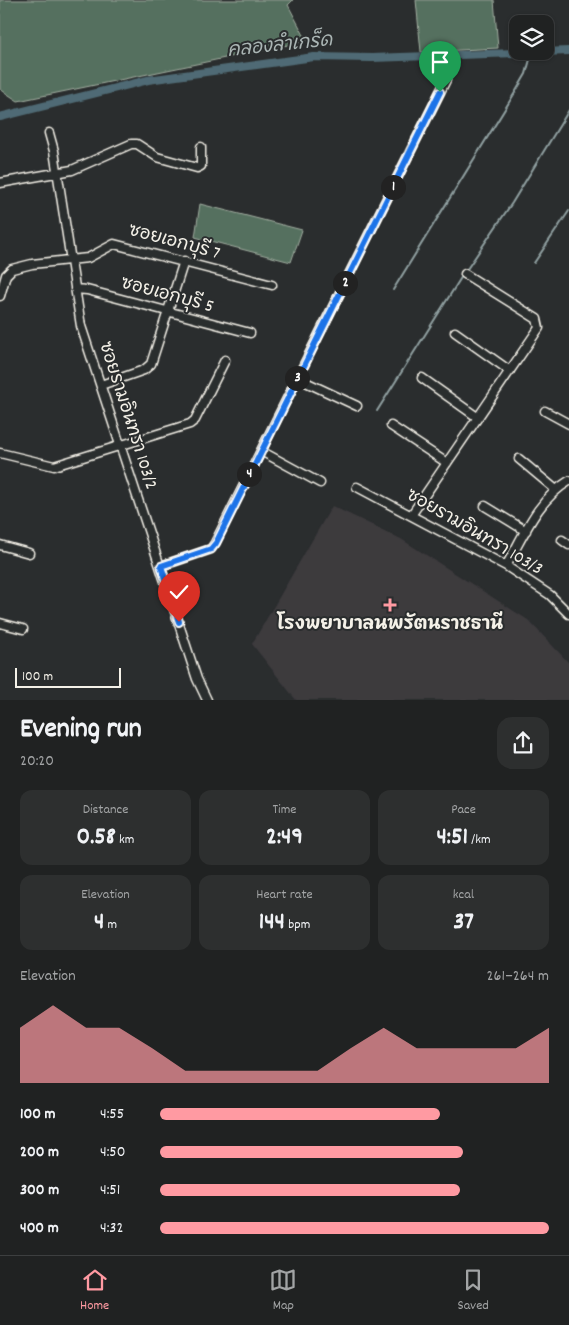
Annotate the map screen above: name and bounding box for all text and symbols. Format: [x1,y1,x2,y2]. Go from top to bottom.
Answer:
map controls [509,15,554,60]
button: layers [509,15,554,60]
water label: คลองลำเกร็ด [226,26,335,66]
pin [419,41,461,92]
icon: arrive [426,48,454,76]
pin: 1 [380,174,406,200]
text: 1 [392,177,395,197]
street label: ซอยเอกบุรี 7 [125,217,223,267]
street label: ซอยเอกบุรี 5 [118,270,217,320]
pin: 2 [332,270,358,296]
text: 2 [342,273,349,293]
street label: ซอยรามอินทรา 103/2 [91,339,164,493]
pin: 3 [284,366,310,390]
text: 3 [294,368,301,388]
pin: 4 [236,462,262,486]
text: 4 [247,464,252,484]
street label: ซอยรามอินทรา 103/3 [401,483,547,582]
pin [158,571,200,622]
icon: check [165,578,193,606]
marker: โรงพยาบาลนพรัตนราชธานี [383,598,397,612]
place label: โรงพยาบาลนพรัตนราชธานี [276,611,503,638]
scale bar [15,665,121,688]
text: 100 m [22,667,53,687]
text: Evening run [20,711,142,751]
button: share [497,717,549,769]
text: 20:20 [20,750,54,773]
text: Distance [83,800,128,820]
text: Time [273,800,296,820]
text: Pace [451,800,476,820]
text: 0.58 [77,820,116,856]
text: 2:49 [266,820,303,856]
text: 4:51 [436,820,468,856]
text: km [116,830,134,850]
text: /km [468,830,491,850]
text: Elevation [81,885,130,905]
text: Heart rate [256,885,313,905]
text: kcal [453,885,474,905]
text: 4 [94,905,104,941]
text: 144 [259,905,285,941]
text: 37 [453,905,474,941]
text: m [104,915,117,935]
text: bpm [285,915,310,935]
text: Elevation [20,965,76,988]
text: 261–264 m [487,965,549,988]
text: 100 m [20,1103,56,1126]
text: 4:55 [100,1103,124,1126]
text: 200 m [20,1141,59,1164]
text: 4:50 [100,1141,125,1164]
text: 300 m [20,1179,59,1202]
text: 4:51 [100,1179,120,1202]
text: 400 m [20,1217,59,1240]
text: 4:32 [100,1217,123,1240]
tab: Home [80,1266,109,1316]
tab: Map [269,1266,297,1316]
tab: Saved [458,1266,489,1316]

